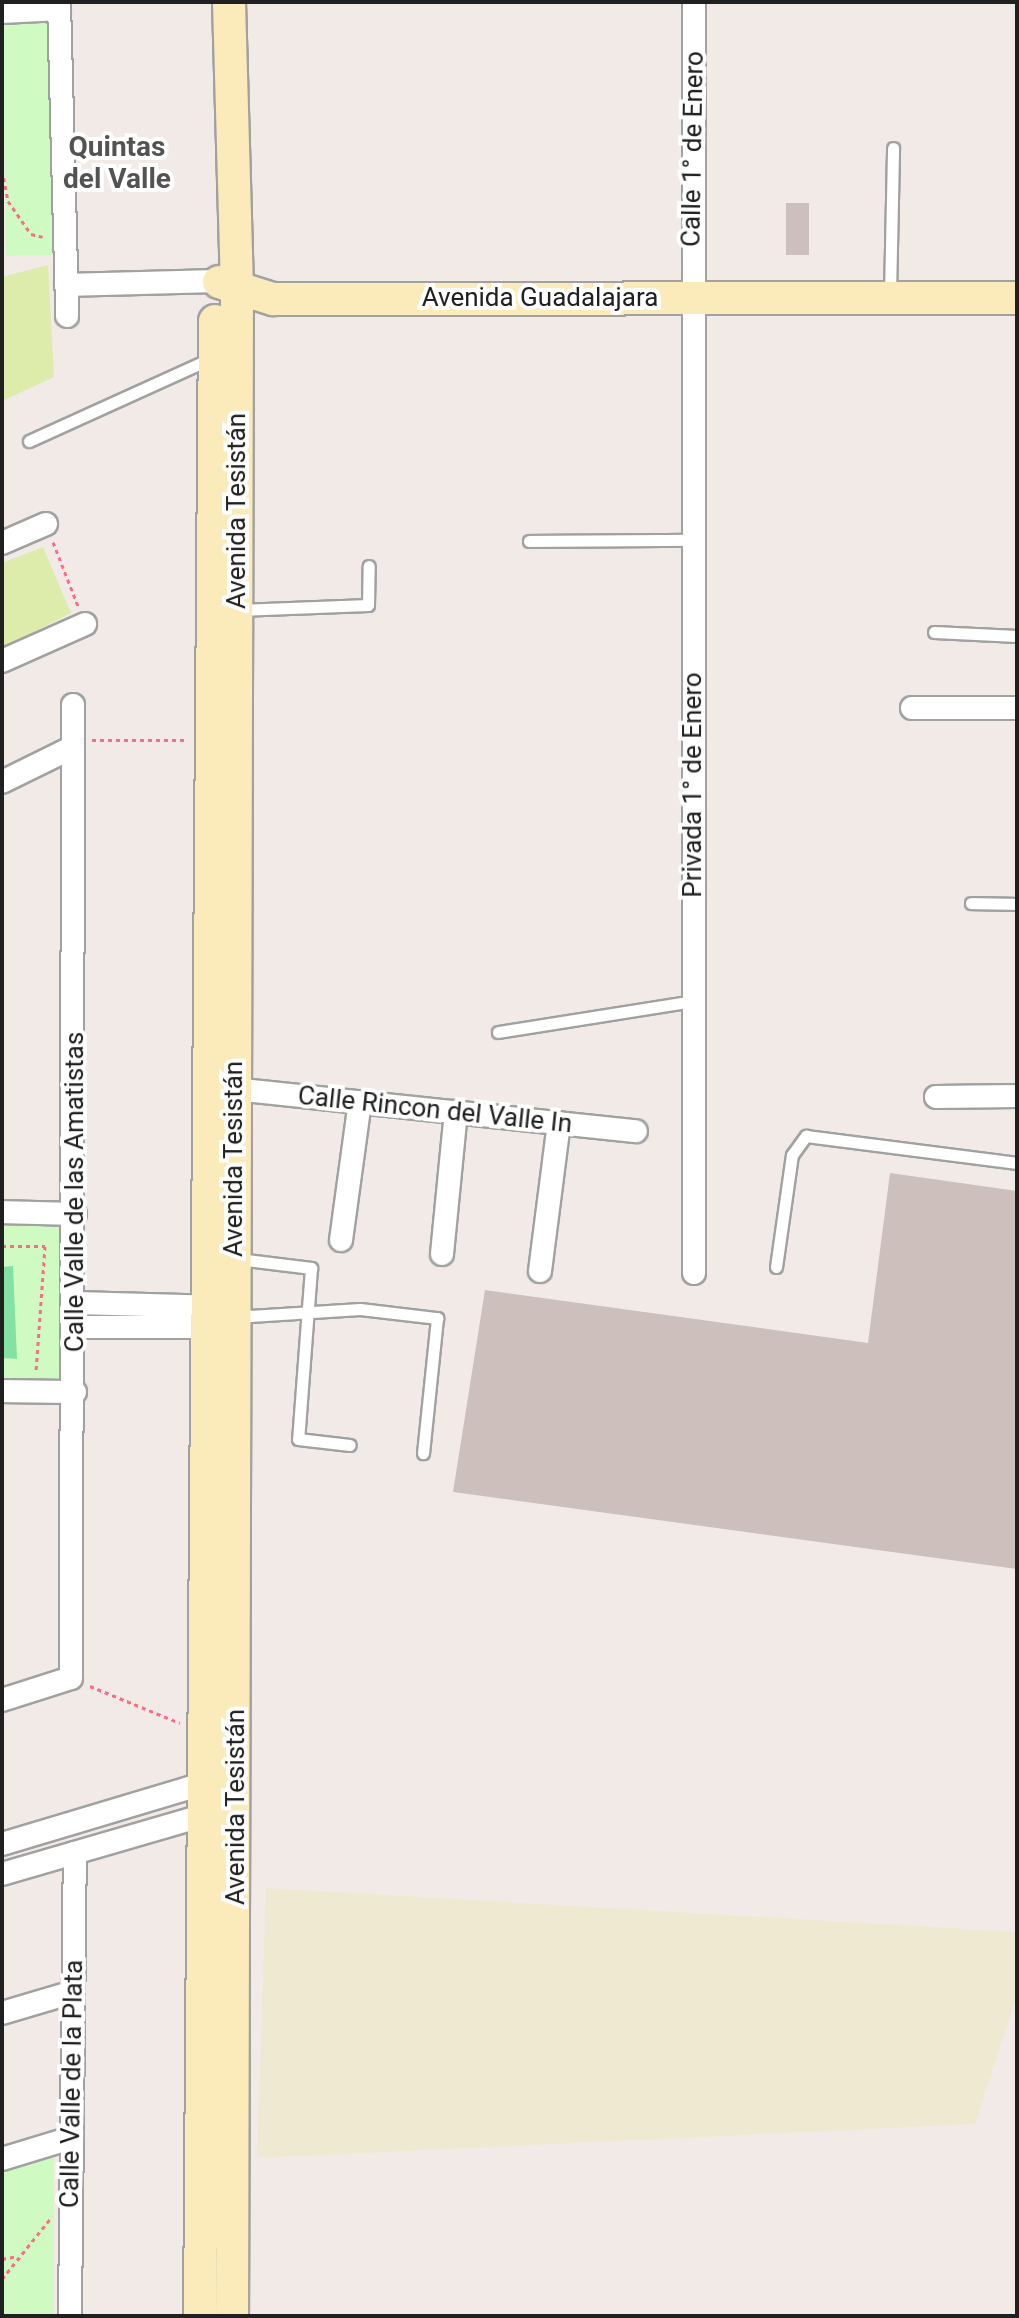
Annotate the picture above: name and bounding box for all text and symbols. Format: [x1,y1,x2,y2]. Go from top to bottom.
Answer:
street label: Calle 1° de Enero [676,51,710,247]
district label: Quintas del Valle [63,130,171,196]
street label: Avenida Guadalajara [422,282,658,314]
street label: Avenida Tesistán [221,413,253,609]
street label: Privada 1° de Enero [677,672,709,898]
street label: Calle Valle de las Amatistas [59,1032,91,1352]
street label: Avenida Tesistán [218,1061,250,1257]
street label: Calle Rincon del Valle In [296,1080,574,1140]
street label: Avenida Tesistán [220,1709,252,1905]
street label: Calle Valle de la Plata [54,1960,90,2208]

